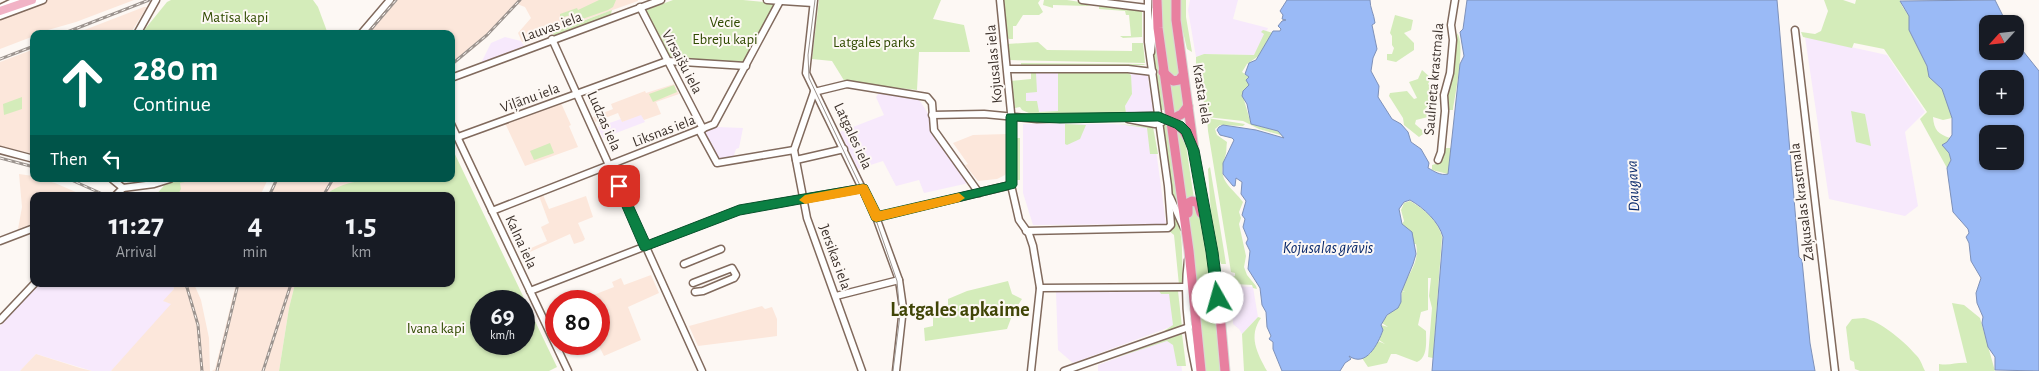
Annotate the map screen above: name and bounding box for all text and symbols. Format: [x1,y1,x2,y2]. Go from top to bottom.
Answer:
street label: Lauvas iela [520,9,584,45]
park label: Matīsa kapi [202,10,268,25]
park label: Vecie Ebreju kapi [692,15,758,47]
north arrow [1979,15,2024,60]
map controls [1979,15,2024,170]
street label: Saulrieta krastmala [1422,22,1446,136]
street label: Kojusalas iela [983,24,1005,104]
street label: Virsaišu iela [659,28,705,96]
park label: Latgales parks [833,35,915,50]
icon: ahead [50,50,115,115]
text: 280 m [133,52,219,87]
street label: Krasta iela [1190,63,1214,125]
button: + [1979,70,2024,115]
street label: Viļānu iela [498,80,562,117]
street label: Ludzas iela [584,89,624,153]
text: Continue [133,93,211,115]
street label: Latgales iela [831,100,875,172]
street label: Līksnas iela [630,112,698,150]
button: − [1979,125,2024,170]
street label: Zaķusalas krastmala [1787,142,1818,262]
icon: left [98,145,126,173]
text: Then [50,150,88,169]
water label: Daugava [1624,160,1642,212]
pin [598,165,640,207]
icon: arrive [605,172,633,200]
text: 11:27 [108,210,164,240]
text: 4 [247,210,262,240]
text: 1.5 [346,210,377,240]
street label: Kalna iela [502,213,540,271]
street label: Jersikas iela [816,222,854,292]
water label: Kojusalas grāvis [1283,240,1373,257]
text: Arrival [116,244,157,260]
text: min [242,244,267,260]
text: km [351,244,371,260]
position arrow [1191,271,1243,323]
speed limit sign: 80 [545,290,610,355]
district label: Latgales apkaime [890,300,1030,320]
text: 69 [490,304,515,329]
park label: Ivana kapi [407,321,465,336]
text: km/h [490,329,515,341]

